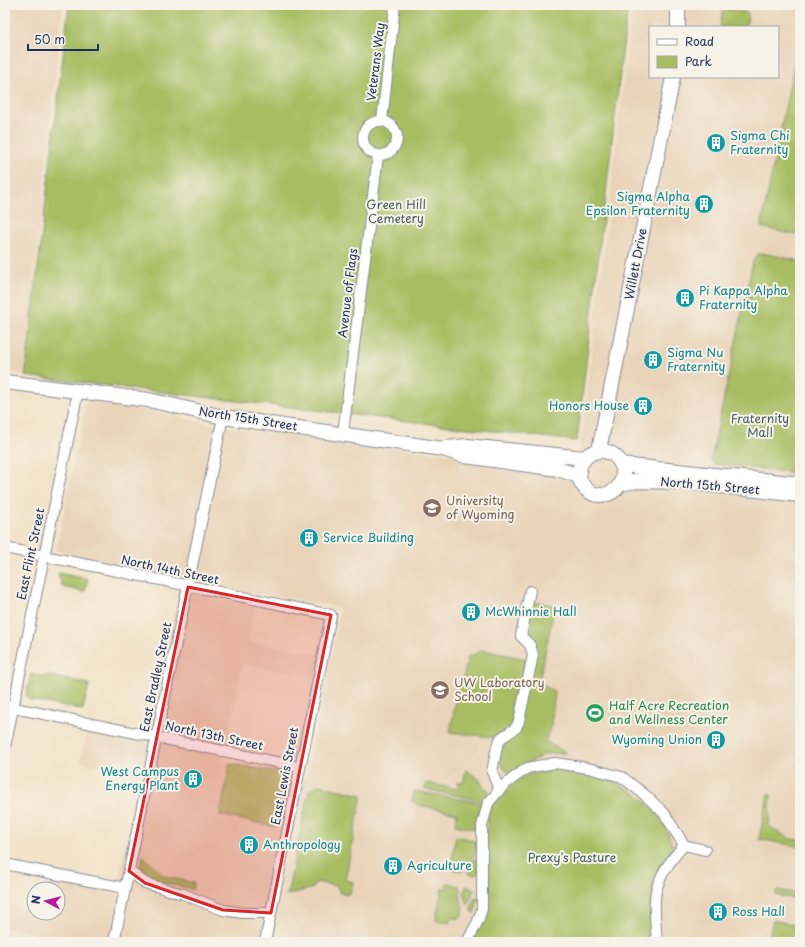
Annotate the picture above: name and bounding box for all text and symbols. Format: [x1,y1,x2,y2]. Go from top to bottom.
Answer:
street label: Veterans Way [361,21,389,102]
scale bar [28,26,98,52]
legend [649,26,779,78]
text: 50 m [34,30,65,48]
text: Road [685,32,714,50]
text: Park [685,52,712,70]
place label: Sigma Chi Fraternity [730,126,790,158]
building icon: Sigma Chi Fraternity [705,132,727,154]
place label: Sigma Alpha Epsilon Fraternity [586,187,690,219]
building icon: Sigma Alpha Epsilon Fraternity [693,193,715,215]
park label: Green Hill Cemetery [366,195,426,227]
street label: Willett Drive [619,226,651,301]
street label: Avenue of Flags [333,246,362,339]
place label: Pi Kappa Alpha Fraternity [699,281,788,313]
building icon: Pi Kappa Alpha Fraternity [674,287,696,309]
place label: Sigma Nu Fraternity [667,343,726,375]
building icon: Sigma Nu Fraternity [642,349,664,371]
building icon: Honors House [632,395,654,417]
place label: Honors House [549,396,629,414]
street label: North 15th Street [198,401,299,435]
park label: Fraternity Mall [731,409,789,441]
street label: North 15th Street [660,472,761,498]
place label: University of Wyoming [446,491,515,523]
school or university icon: University of Wyoming [421,497,443,519]
street label: East Flint Street [11,506,49,601]
building icon: Service Building [298,527,320,549]
place label: Service Building [323,528,414,546]
street label: North 14th Street [120,550,221,588]
building icon: McWhinnie Hall [460,601,482,623]
place label: McWhinnie Hall [485,602,577,620]
street label: East Bradley Street [135,620,175,733]
place label: UW Laboratory School [454,673,544,705]
school or university icon: UW Laboratory School [429,679,451,701]
place label: Half Acre Recreation and Wellness Center [609,696,729,728]
sports icon: Half Acre Recreation and Wellness Center [584,702,606,724]
street label: North 13th Street [163,716,265,754]
street label: East Lewis Street [266,725,302,826]
building icon: Wyoming Union [705,729,727,751]
place label: Wyoming Union [612,730,702,748]
place label: West Campus Energy Plant [101,762,180,794]
building icon: West Campus Energy Plant [182,768,204,790]
building icon: Anthropology [238,834,260,856]
place label: Anthropology [263,835,341,853]
park label: Prexy's Pasture [528,848,617,866]
building icon: Agriculture [382,855,404,877]
place label: Agriculture [407,856,472,874]
north arrow [26,881,66,921]
text: N [27,894,45,905]
building icon: Ross Hall [707,901,729,923]
place label: Ross Hall [732,902,785,920]

